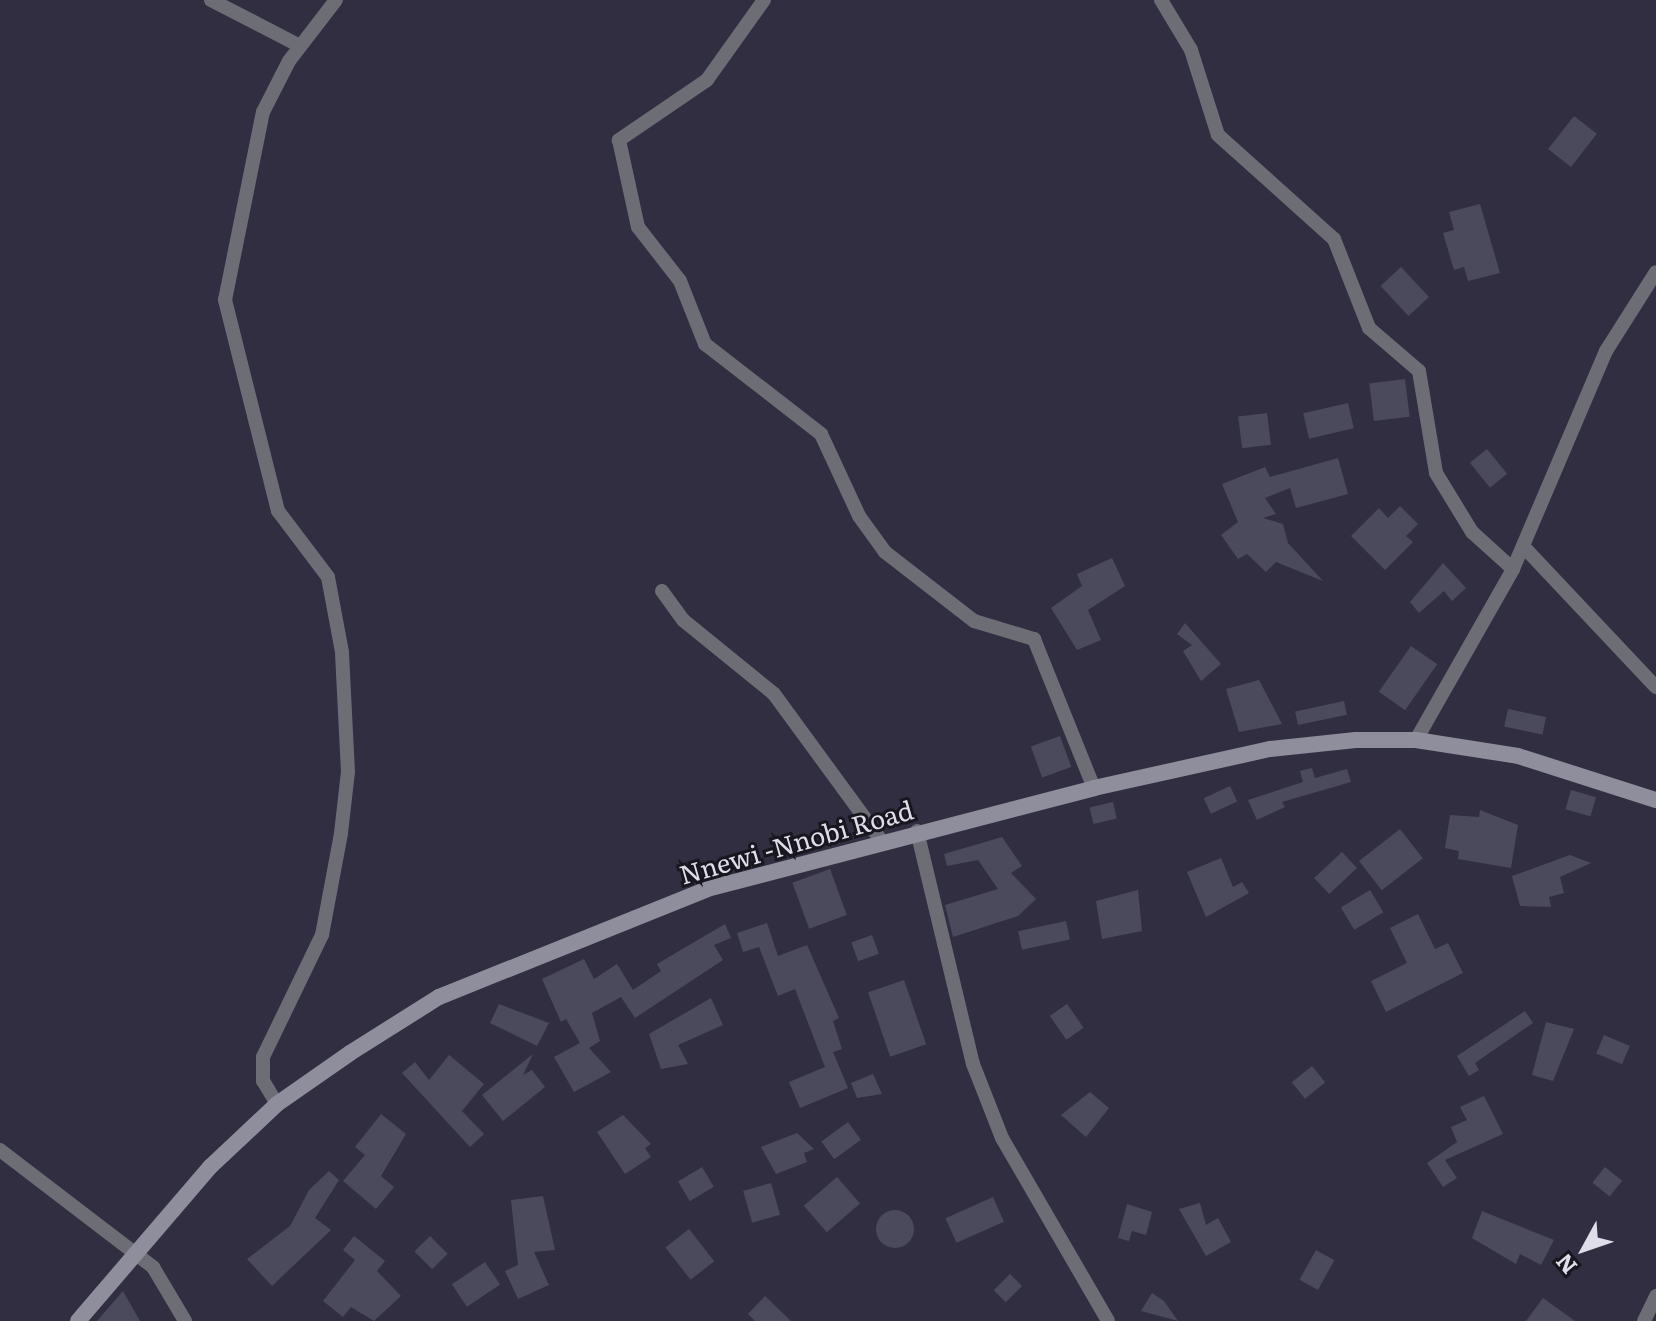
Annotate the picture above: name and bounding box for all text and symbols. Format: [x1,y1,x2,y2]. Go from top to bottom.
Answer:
street label: Nnewi -Nnobi Road [675,793,917,889]
north arrow [1544,1209,1624,1289]
text: N [1547,1247,1584,1282]

